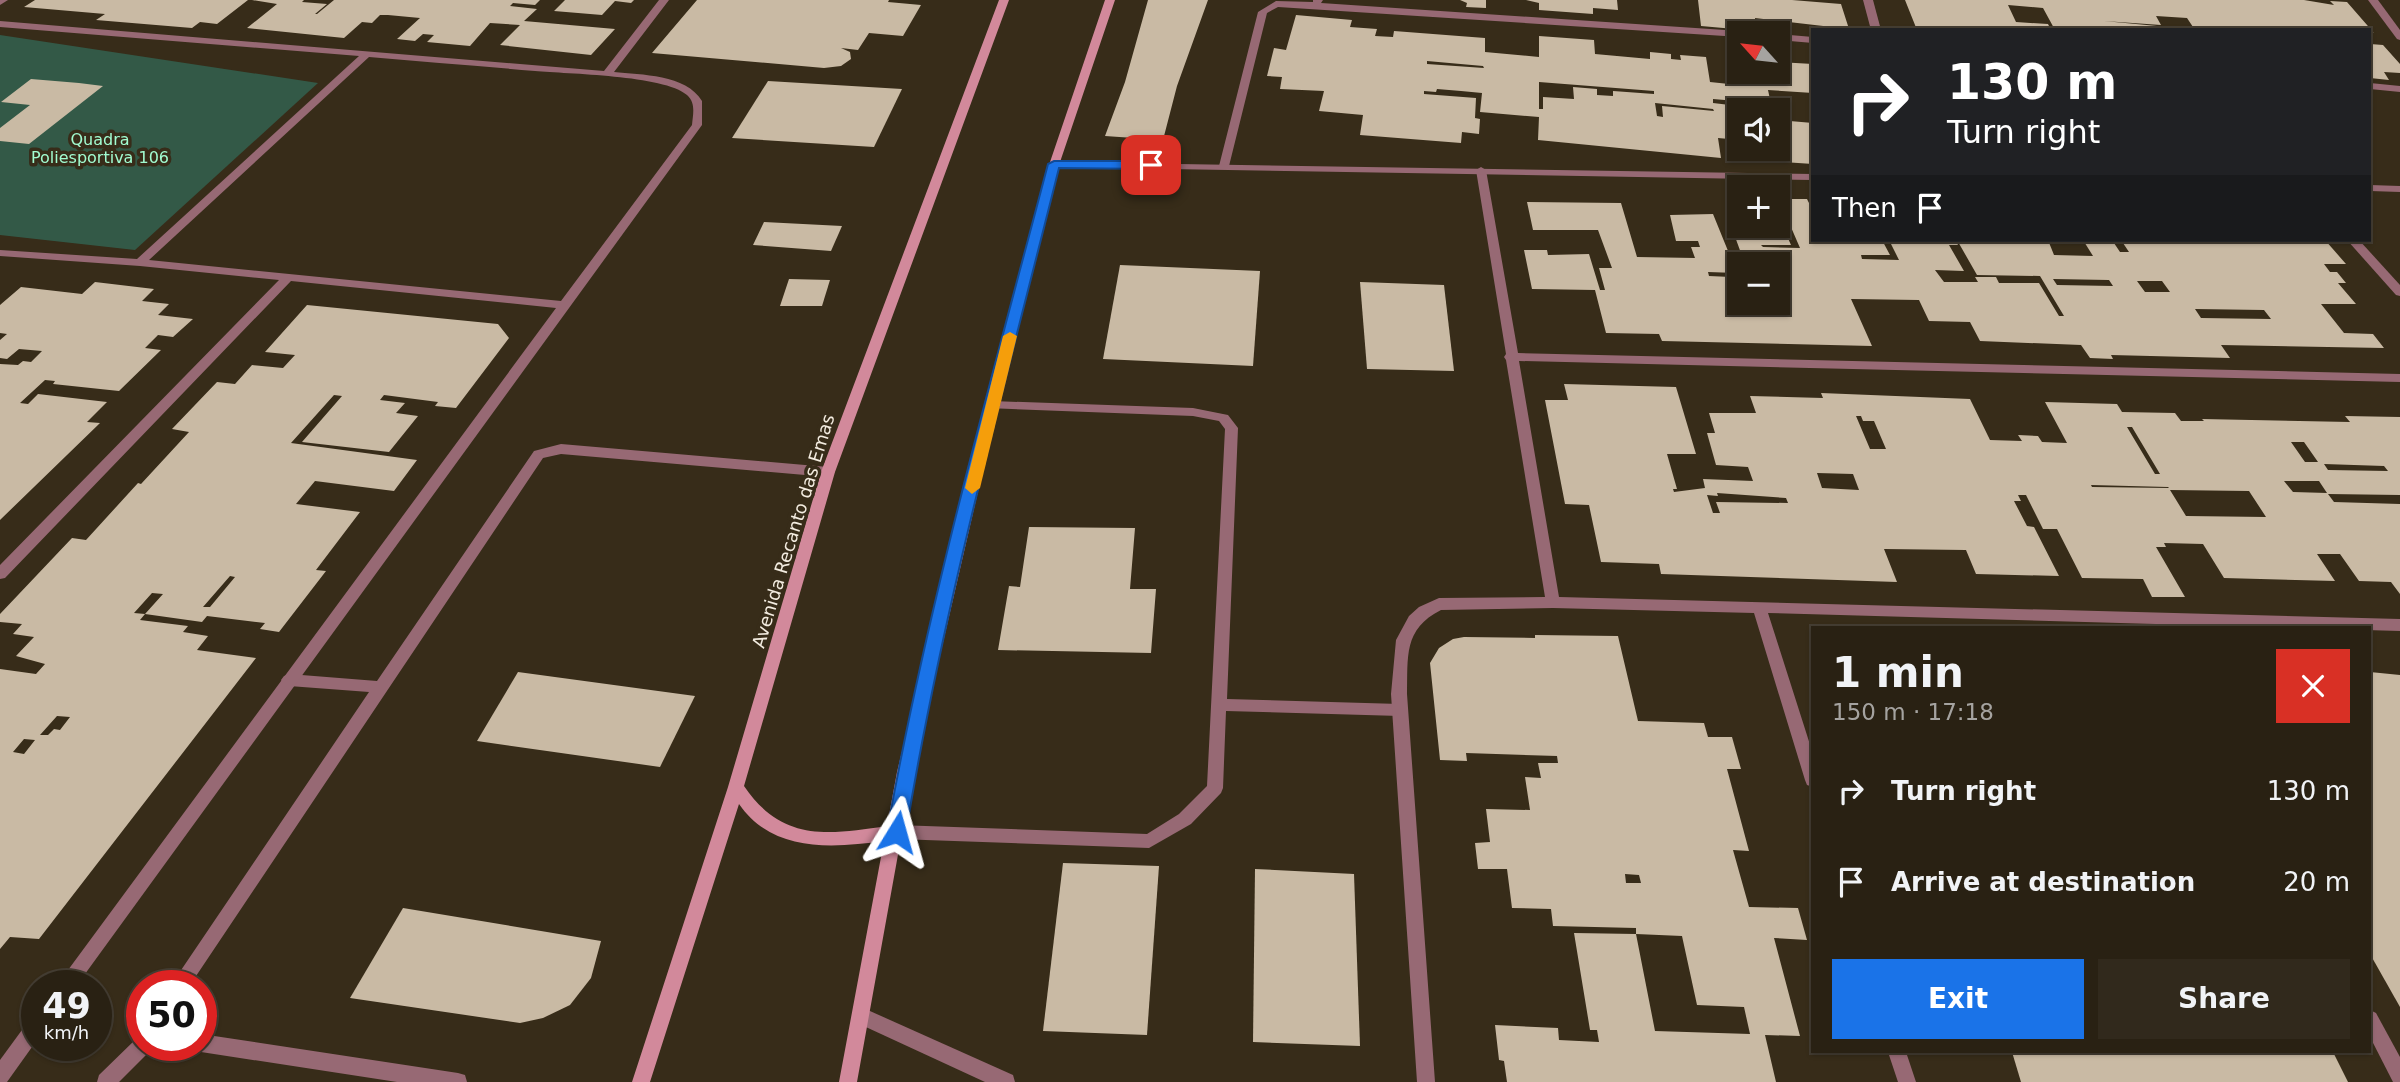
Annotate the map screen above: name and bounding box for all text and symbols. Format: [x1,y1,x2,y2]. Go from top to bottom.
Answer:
north arrow [1727,21,1790,84]
map controls [1727,21,1790,315]
text: 130 m [1947,54,2117,111]
icon: right [1832,56,1923,147]
button: sound [1727,98,1790,161]
text: Turn right [1947,113,2100,151]
park label: Quadra Poliesportiva 106 [31,130,169,167]
pin [1121,135,1181,195]
icon: arrive [1132,146,1170,184]
button: + [1727,175,1790,238]
icon: arrive [1911,189,1949,227]
text: Then [1832,193,1897,223]
button: − [1727,252,1790,315]
street label: Avenida Recanto das Emas [747,412,839,650]
text: 1 min [1832,648,1964,697]
button: close [2276,649,2350,723]
text: 150 m · 17:18 [1832,699,1994,725]
icon: right [1832,772,1870,810]
text: Turn right [1891,776,2036,806]
text: 130 m [2267,776,2350,806]
position arrow [860,795,934,869]
icon: arrive [1832,863,1870,901]
text: Arrive at destination [1891,867,2195,897]
text: 20 m [2283,867,2350,897]
button: Exit [1832,959,2084,1039]
button: Share [2098,959,2350,1039]
speed limit sign: 50 [126,970,217,1061]
text: 49 [42,986,91,1026]
text: km/h [44,1022,89,1043]

